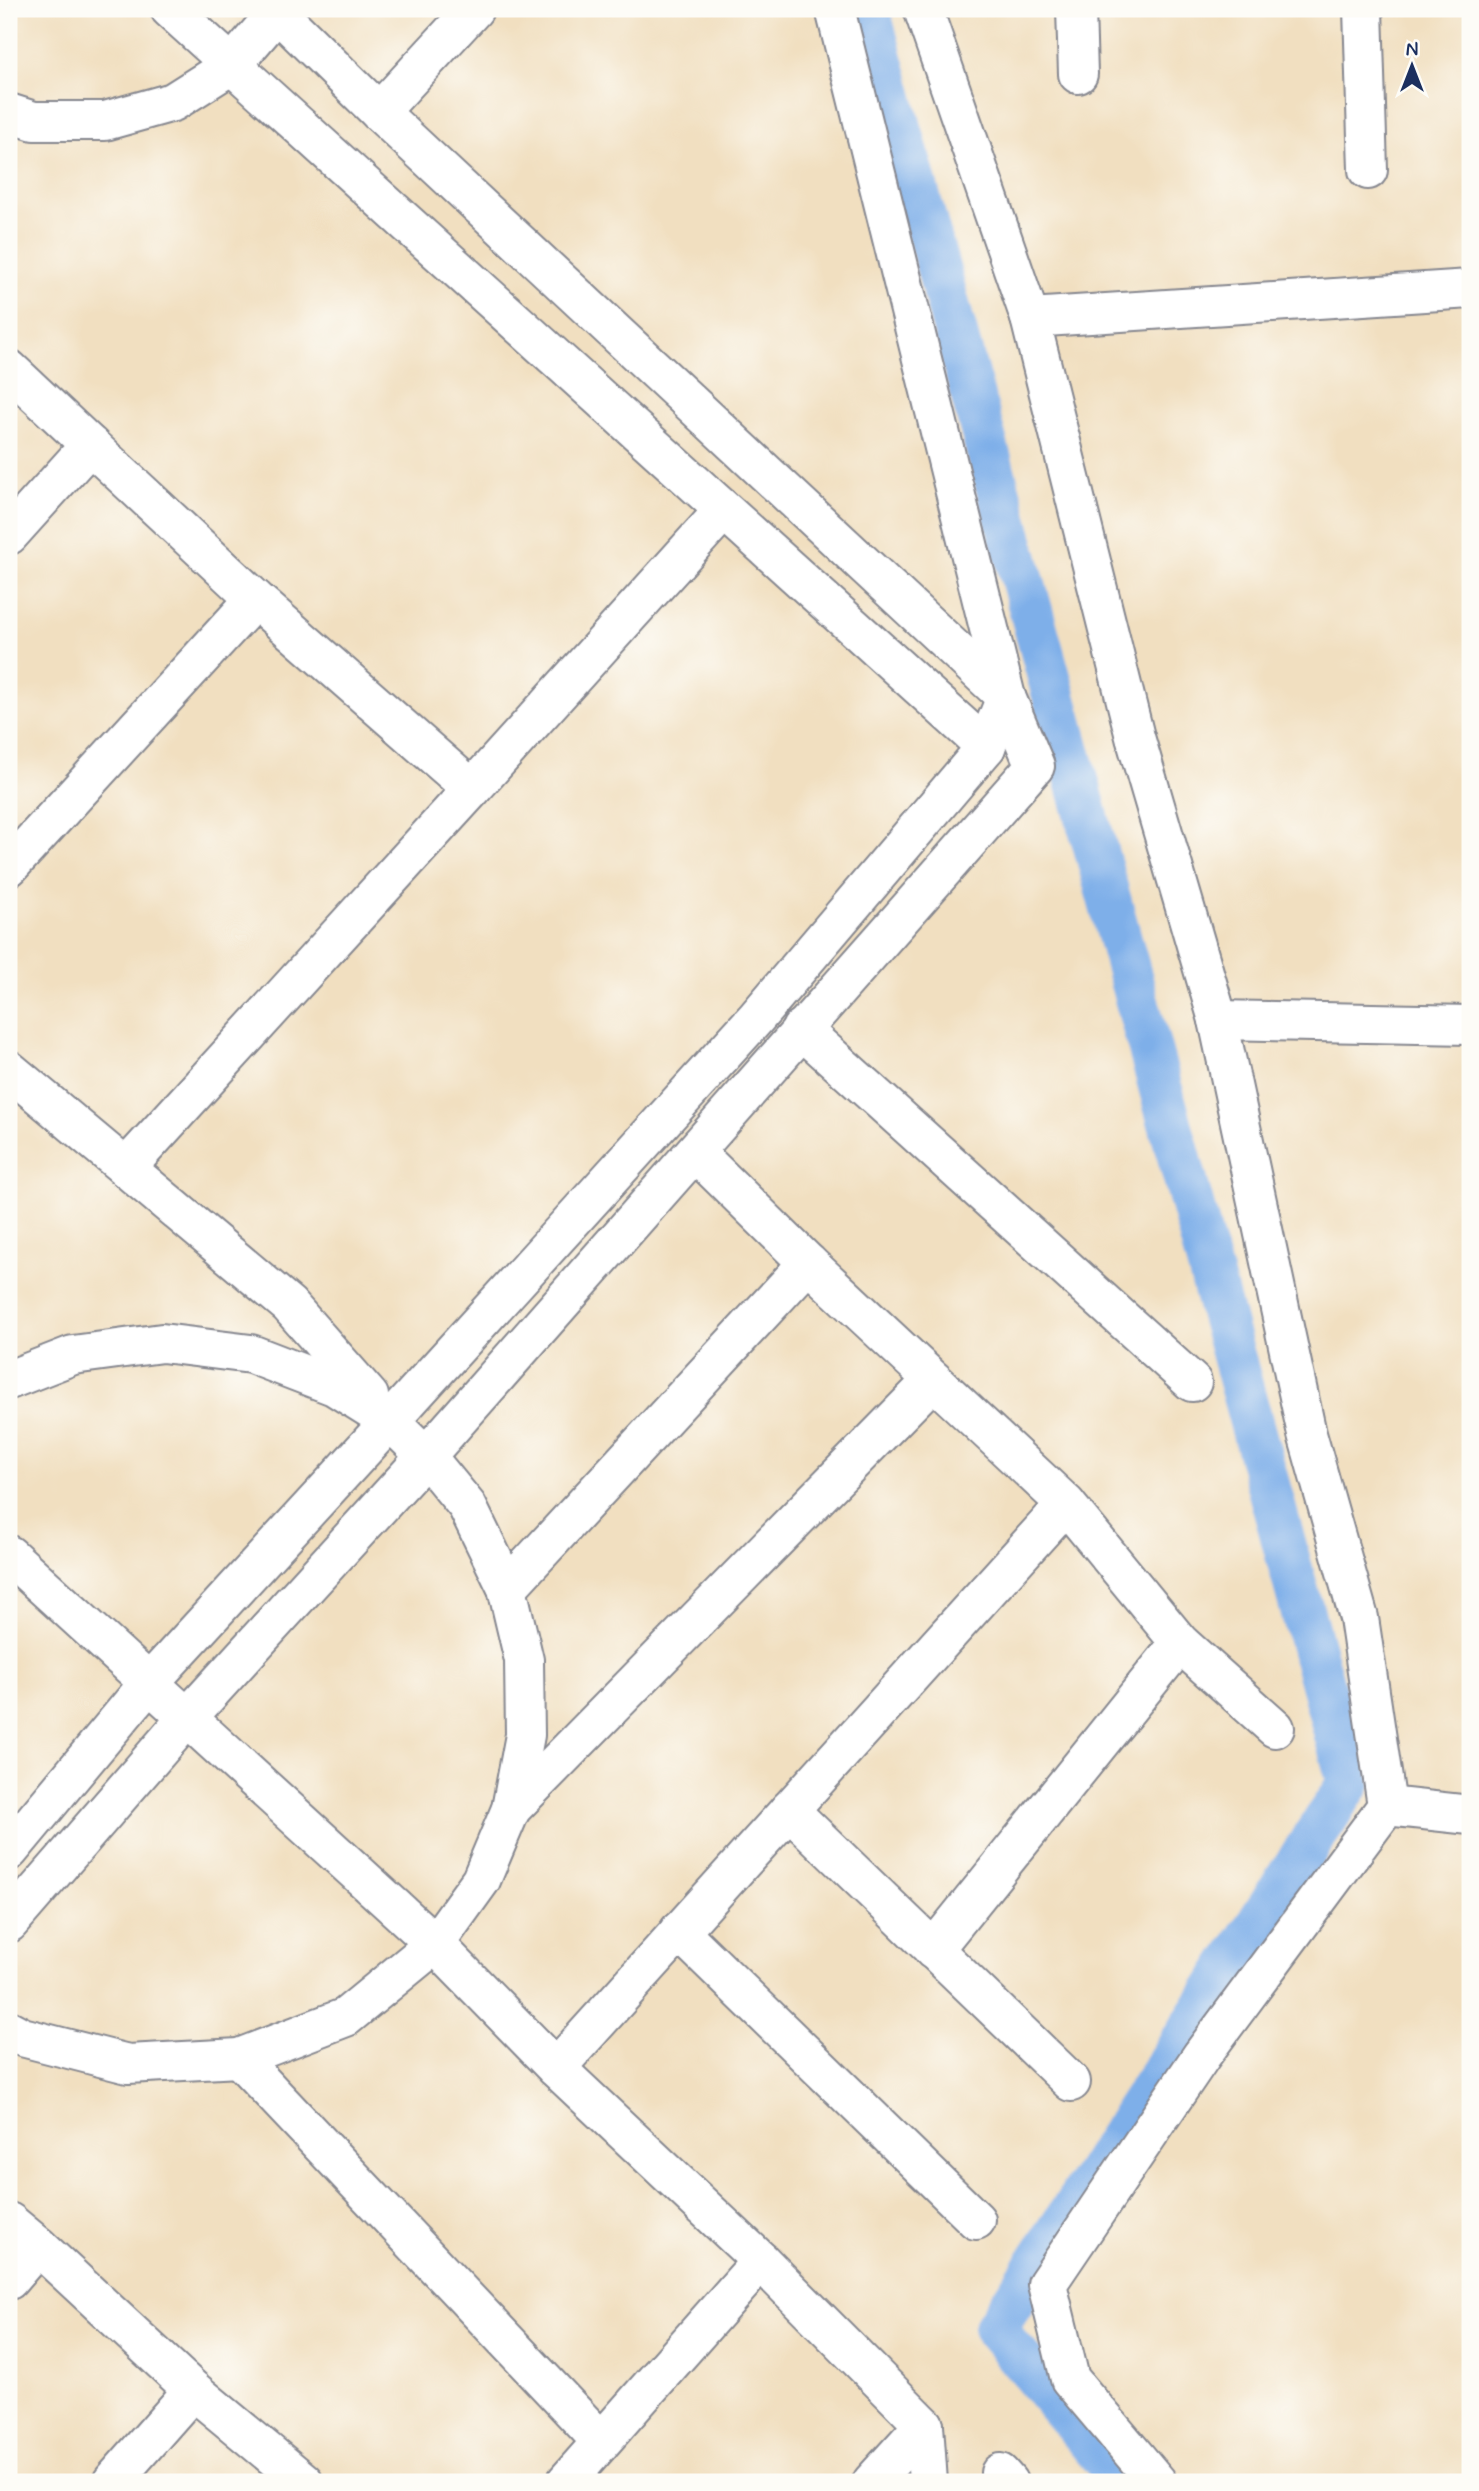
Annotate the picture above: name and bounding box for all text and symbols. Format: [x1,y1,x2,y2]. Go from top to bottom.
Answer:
north arrow [1378,32,1448,102]
text: N [1406,38,1418,63]

